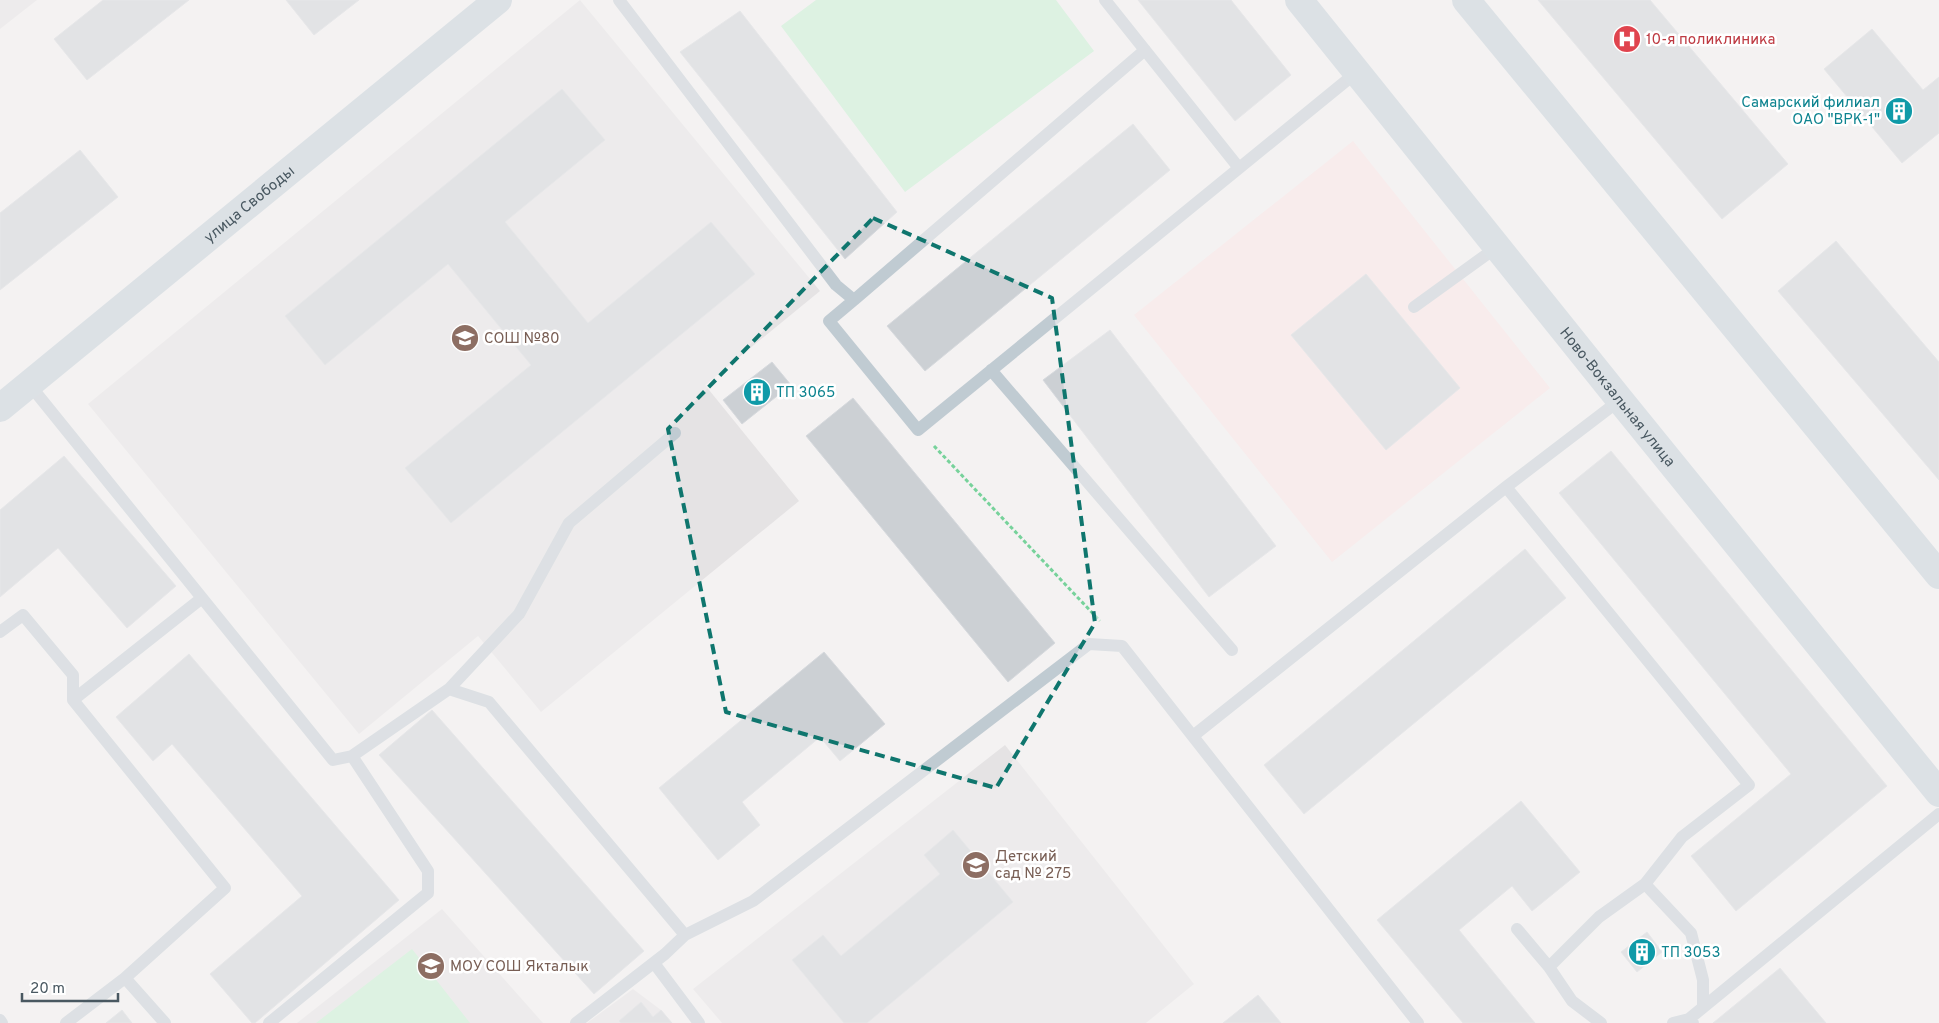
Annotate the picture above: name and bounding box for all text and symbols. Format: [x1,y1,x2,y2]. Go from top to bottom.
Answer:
hospital icon: 10-я поликлиника [1612,24,1642,54]
place label: 10-я поликлиника [1646,31,1775,50]
place label: Самарский филиал ОАО "ВРК-1" [1741,94,1880,130]
building icon: Самарский филиал ОАО "ВРК-1" [1884,96,1914,126]
street label: улица Свободы [201,162,299,248]
school or university icon: СОШ №80 [450,323,480,353]
street label: Ново-Вокзальная улица [1555,324,1679,471]
place label: СОШ №80 [484,330,560,349]
building icon: ТП 3065 [742,377,772,407]
place label: ТП 3065 [776,384,835,403]
place label: Детский сад № 275 [995,848,1071,884]
school or university icon: Детский сад № 275 [961,850,991,880]
building icon: ТП 3053 [1627,937,1657,967]
place label: ТП 3053 [1661,944,1720,963]
school or university icon: МОУ СОШ Якталык [416,951,446,981]
place label: МОУ СОШ Якталык [450,958,589,977]
scale bar [22,970,119,1002]
text: 20 m [30,980,65,999]

